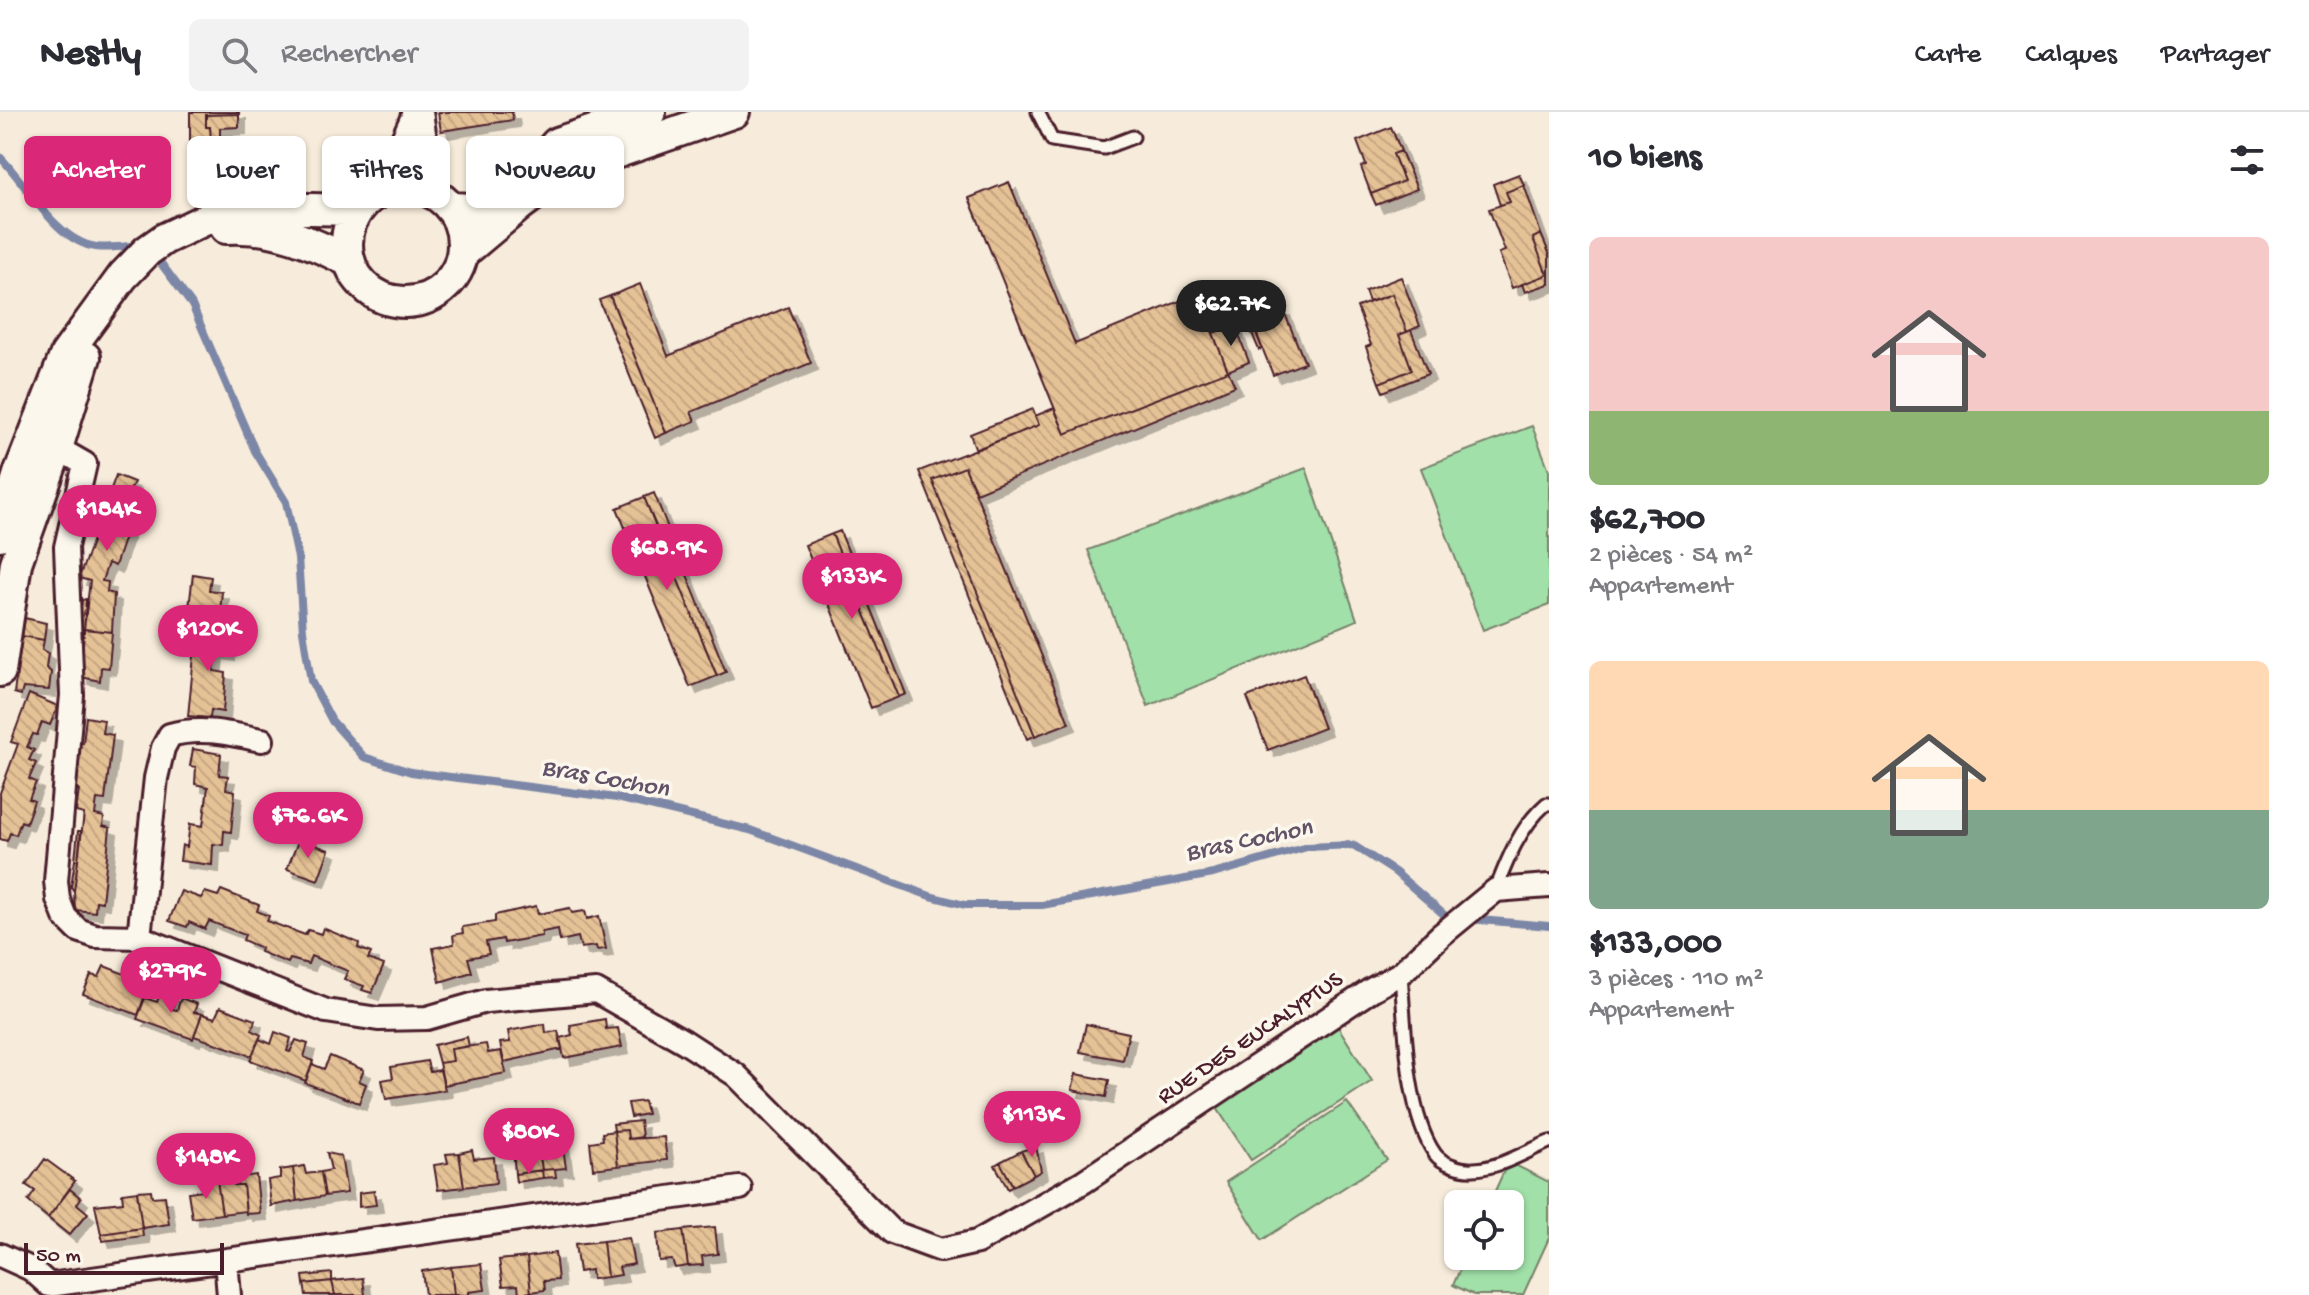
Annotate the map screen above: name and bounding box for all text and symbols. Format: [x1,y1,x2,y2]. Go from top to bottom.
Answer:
search box [189,19,749,91]
text: Nestly [40,33,141,77]
icon: search [217,33,261,77]
text: Rechercher [281,38,417,73]
text: Carte [1915,39,1981,72]
text: Calques [2025,39,2117,72]
text: Partager [2161,39,2269,72]
chip: Acheter [24,136,171,208]
chip: Louer [187,136,306,208]
chip: Filtres [322,136,450,208]
chip: Nouveau [466,136,624,208]
icon: filters [2225,138,2269,182]
text: 10 biens [1589,140,1702,180]
pin: $62.7K [1166,280,1296,348]
icon: home [1857,289,2001,433]
text: $62.7K [1194,290,1268,321]
pin: $184K [51,485,163,553]
text: $184K [75,495,139,526]
text: $62,700 [1589,501,1705,541]
pin: $68.9K [602,524,732,592]
text: $68.9K [630,534,704,565]
text: 2 pièces · 54 m² [1589,541,1753,572]
pin: $133K [796,553,908,621]
text: $133K [820,563,884,594]
text: Appartement [1589,572,1732,603]
pin: $120K [152,605,264,673]
text: $120K [176,615,240,646]
icon: home [1857,713,2001,857]
water label: Bras Cochon [539,754,672,807]
pin: $76.6K [243,792,373,860]
text: $76.6K [271,802,345,833]
water label: Bras Cochon [1183,813,1316,871]
text: $133,000 [1589,925,1722,965]
pin: $279K [115,947,227,1015]
text: $279K [138,957,204,988]
text: 3 pièces · 110 m² [1589,965,1763,996]
street label: RUE DES EUCALYPTUS [1153,966,1350,1112]
text: Appartement [1589,996,1732,1027]
pin: $113K [976,1091,1088,1159]
text: $113K [1002,1101,1062,1132]
pin: $80K [482,1108,576,1176]
text: $80K [501,1118,557,1149]
pin: $148K [150,1133,262,1201]
text: $148K [174,1143,238,1174]
map controls [1444,1190,1524,1270]
button: locate [1444,1190,1524,1270]
scale bar [24,1239,224,1275]
text: 50 m [36,1244,81,1270]

